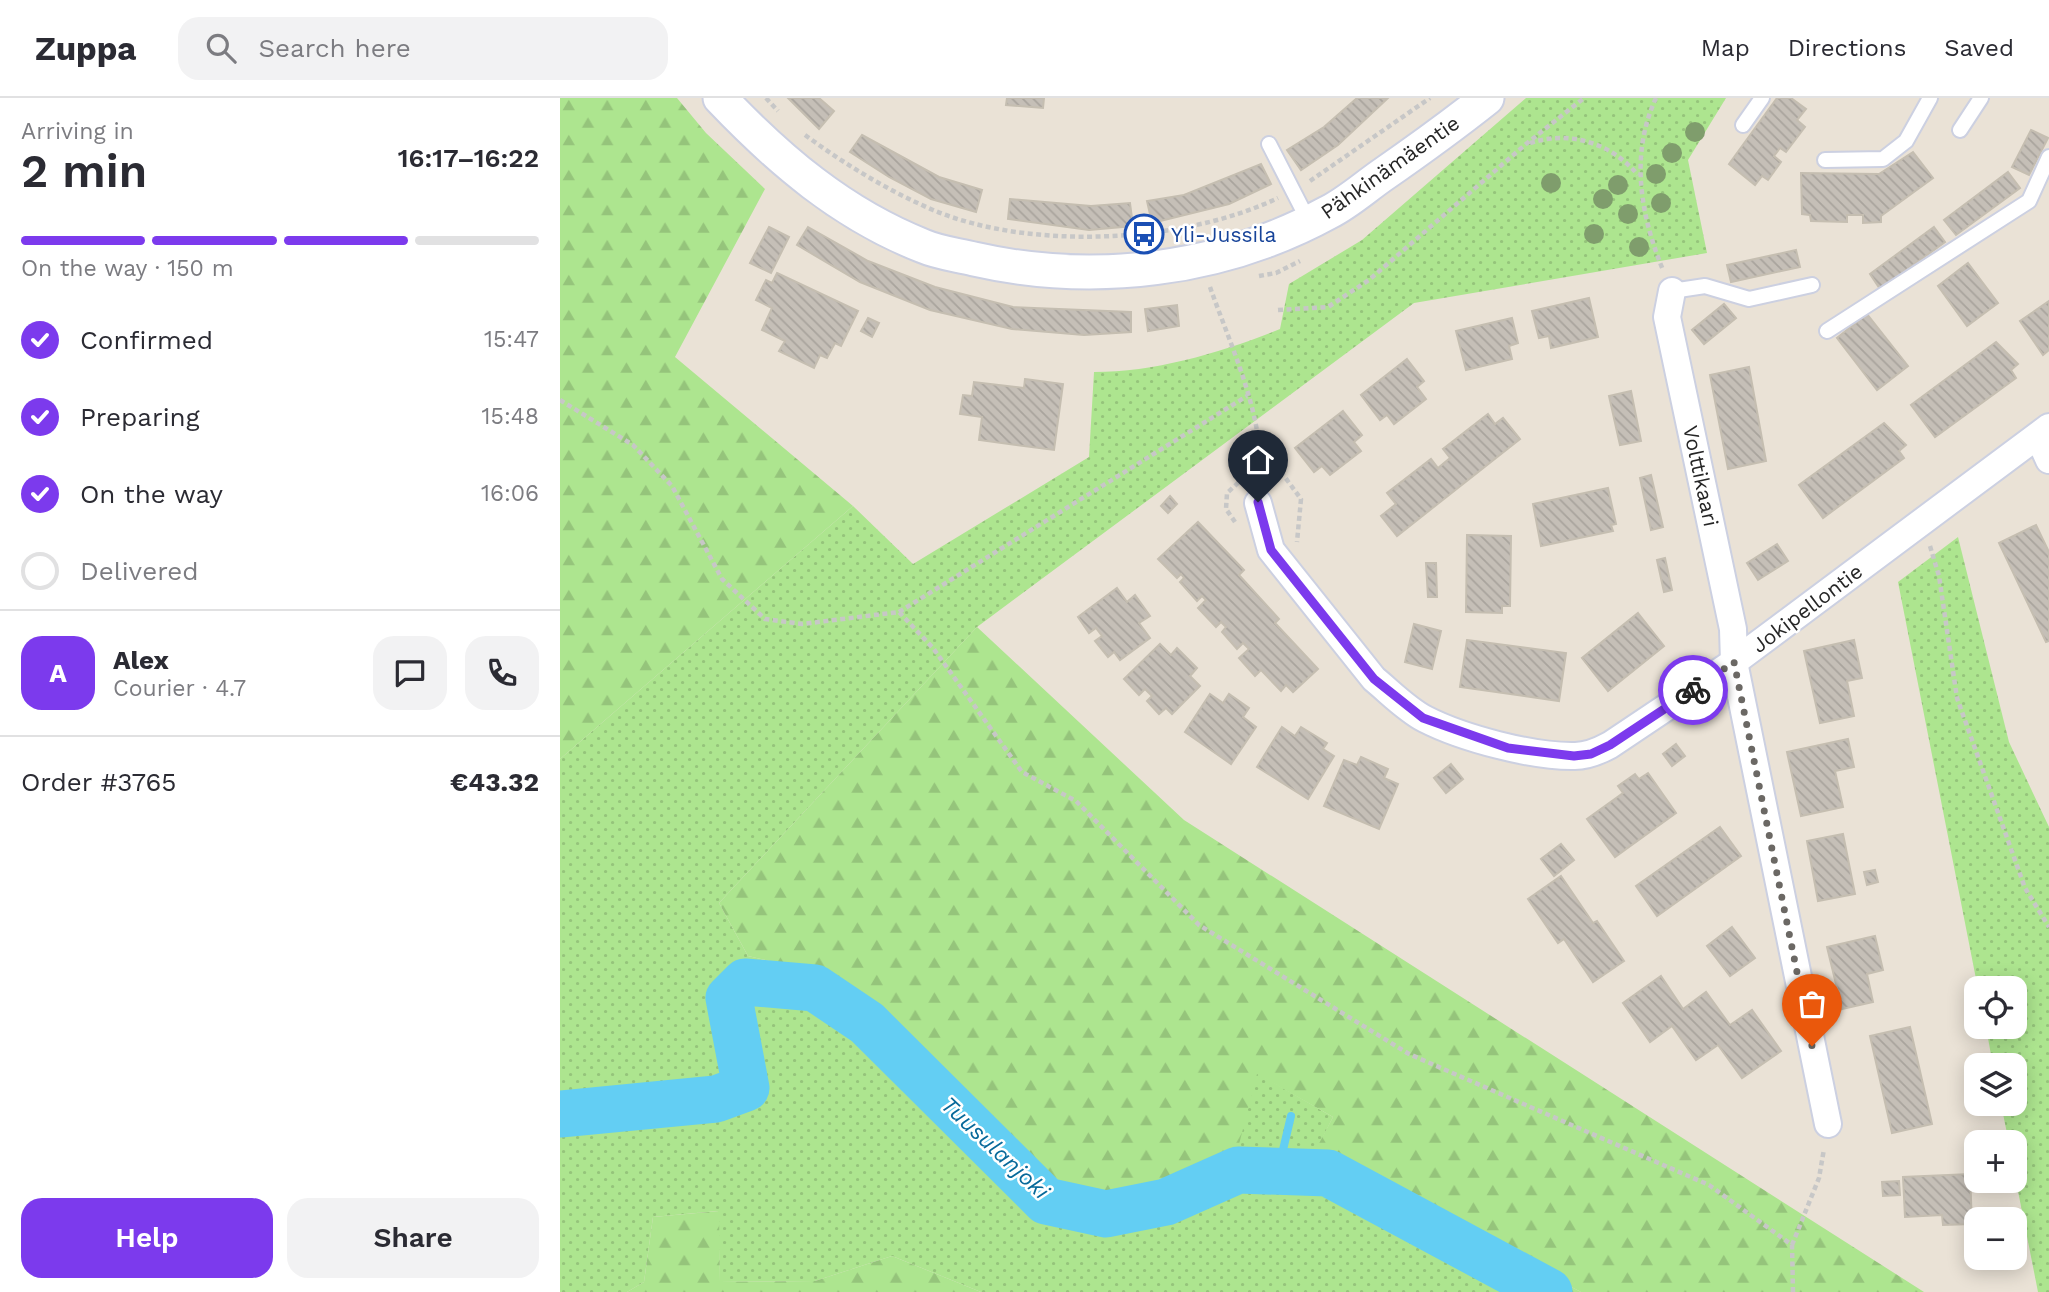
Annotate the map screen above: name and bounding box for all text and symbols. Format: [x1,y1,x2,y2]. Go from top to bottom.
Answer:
search box [178,17,668,80]
text: Zuppa [35,29,136,68]
icon: search [202,29,240,67]
text: Search here [258,33,411,63]
text: Map [1701,34,1750,62]
text: Directions [1788,34,1906,62]
text: Saved [1944,34,2014,62]
street label: Pähkinämäentie [1316,110,1464,224]
text: Arriving in [21,118,134,145]
text: 16:17–16:22 [398,143,539,173]
text: 2 min [21,144,147,198]
bus stop icon: Yli-Jussila [1123,213,1165,255]
place label: Yli-Jussila [1171,222,1277,247]
text: On the way · 150 m [21,255,234,282]
icon: check [21,321,59,359]
text: Confirmed [80,325,213,355]
text: 15:47 [484,326,539,353]
icon: check [21,398,59,436]
text: Preparing [80,402,200,432]
text: 15:48 [482,403,539,430]
street label: Volttikaari [1678,423,1724,529]
pin [1228,430,1288,502]
icon: home [1239,441,1277,479]
icon: check [21,475,59,513]
text: On the way [80,479,223,509]
text: 16:06 [481,480,539,507]
text: Delivered [80,556,199,586]
street label: Jokipellontie [1747,558,1867,658]
button: chat [373,636,447,710]
button: phone [465,636,539,710]
text: Alex [113,645,169,675]
courier [1658,655,1728,725]
text: A [49,658,67,688]
icon: bike [1674,671,1712,709]
text: Courier · 4.7 [113,675,246,702]
text: Order #3765 [21,767,176,797]
text: €43.32 [450,767,539,797]
pin [1782,974,1842,1046]
map controls [1964,976,2027,1270]
button: locate [1964,976,2027,1039]
icon: bag [1793,985,1831,1023]
button: layers [1964,1053,2027,1116]
water label: Tuusulanjoki [935,1091,1055,1206]
button: + [1964,1130,2027,1193]
button: Help [21,1198,273,1278]
button: Share [287,1198,539,1278]
button: − [1964,1207,2027,1270]

